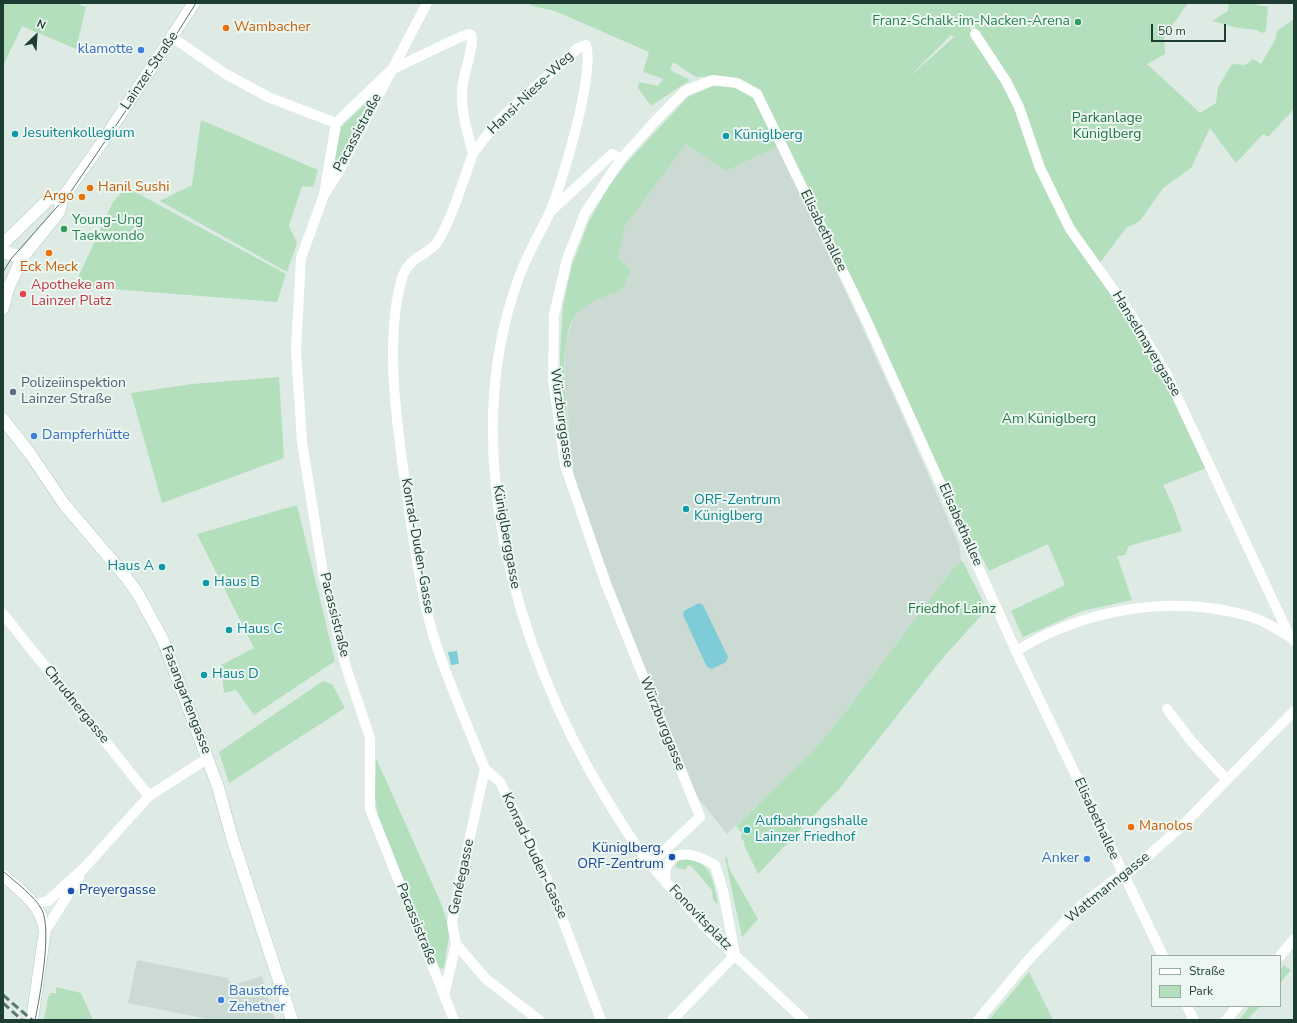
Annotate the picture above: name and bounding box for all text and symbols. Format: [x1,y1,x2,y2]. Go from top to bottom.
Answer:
place label: Franz-Schalk-im-Nacken-Arena [872,14,1070,30]
north arrow [16,16,56,56]
text: N [34,16,48,33]
scale bar [1153,16,1228,42]
marker: Franz-Schalk-im-Nacken-Arena [1073,17,1083,27]
place label: Wambacher [234,20,310,36]
marker: Wambacher [221,23,231,33]
text: 50 m [1158,23,1186,39]
street label: Lainzer Straße [118,29,182,113]
place label: klamotte [78,42,133,58]
marker: klamotte [136,45,146,55]
street label: Hansi-Niese-Weg [485,48,577,138]
street label: Pacassistraße [330,91,386,175]
park label: Parkanlage Küniglberg [1072,111,1142,144]
place label: Jesuitenkollegium [23,126,135,142]
place label: Küniglberg [734,128,803,144]
marker: Jesuitenkollegium [10,129,20,139]
marker: Küniglberg [721,131,731,141]
place label: Hanil Sushi [98,180,169,196]
marker: Hanil Sushi [85,183,95,193]
street label: Elisabethallee [796,187,850,275]
place label: Argo [43,189,74,205]
marker: Argo [77,192,87,202]
place label: Young-Ung Taekwondo [72,213,144,246]
marker: Young-Ung Taekwondo [59,224,69,234]
marker: Eck Meck [44,248,54,258]
place label: Eck Meck [20,260,78,276]
place label: Apotheke am Lainzer Platz [31,278,115,310]
street label: Hanselmayergasse [1108,288,1184,400]
marker: Apotheke am Lainzer Platz [18,289,28,299]
street label: Würzburggasse [546,367,576,469]
place label: Polizeiinspektion Lainzer Straße [21,376,126,408]
marker: Polizeiinspektion Lainzer Straße [8,387,18,397]
park label: Am Küniglberg [1002,412,1096,428]
place label: Dampferhütte [42,428,130,444]
marker: Dampferhütte [29,431,39,441]
street label: Konrad-Duden-Gasse [397,477,437,615]
street label: Elisabethallee [934,481,986,569]
street label: Küniglberggasse [489,484,523,590]
place label: ORF-Zentrum Küniglberg [694,493,781,526]
marker: ORF-Zentrum Küniglberg [681,504,691,514]
place label: Haus A [108,559,154,575]
marker: Haus A [157,562,167,572]
street label: Pacassistraße [315,571,353,659]
place label: Haus B [214,575,260,591]
marker: Haus B [201,578,211,588]
park label: Friedhof Lainz [908,602,996,618]
place label: Haus C [237,622,283,638]
marker: Haus C [224,625,234,635]
street label: Fasangartengasse [158,643,214,757]
street label: Chrudnergasse [39,663,113,747]
place label: Haus D [212,667,259,683]
marker: Haus D [199,670,209,680]
street label: Würzburggasse [636,675,688,773]
street label: Elisabethallee [1070,775,1122,863]
street label: Konrad-Duden-Gasse [497,790,571,922]
place label: Aufbahrungshalle Lainzer Friedhof [755,814,868,846]
place label: Manolos [1139,819,1193,835]
marker: Manolos [1126,822,1136,832]
marker: Aufbahrungshalle Lainzer Friedhof [742,825,752,835]
street label: Genéegasse [446,838,478,916]
place label: Küniglberg, ORF-Zentrum [577,841,664,874]
street label: Wattmanngasse [1062,849,1154,927]
place label: Anker [1042,851,1079,867]
marker: Küniglberg, ORF-Zentrum [667,852,677,862]
marker: Anker [1082,854,1092,864]
street label: Pacassistraße [392,881,440,967]
street label: Fonovitsplatz [665,882,735,954]
place label: Preyergasse [79,883,156,899]
marker: Preyergasse [66,886,76,896]
legend [1151,955,1281,1007]
text: Straße [1189,963,1225,979]
text: Park [1189,983,1213,999]
place label: Baustoffe Zehetner [229,984,289,1016]
marker: Baustoffe Zehetner [216,995,226,1005]

